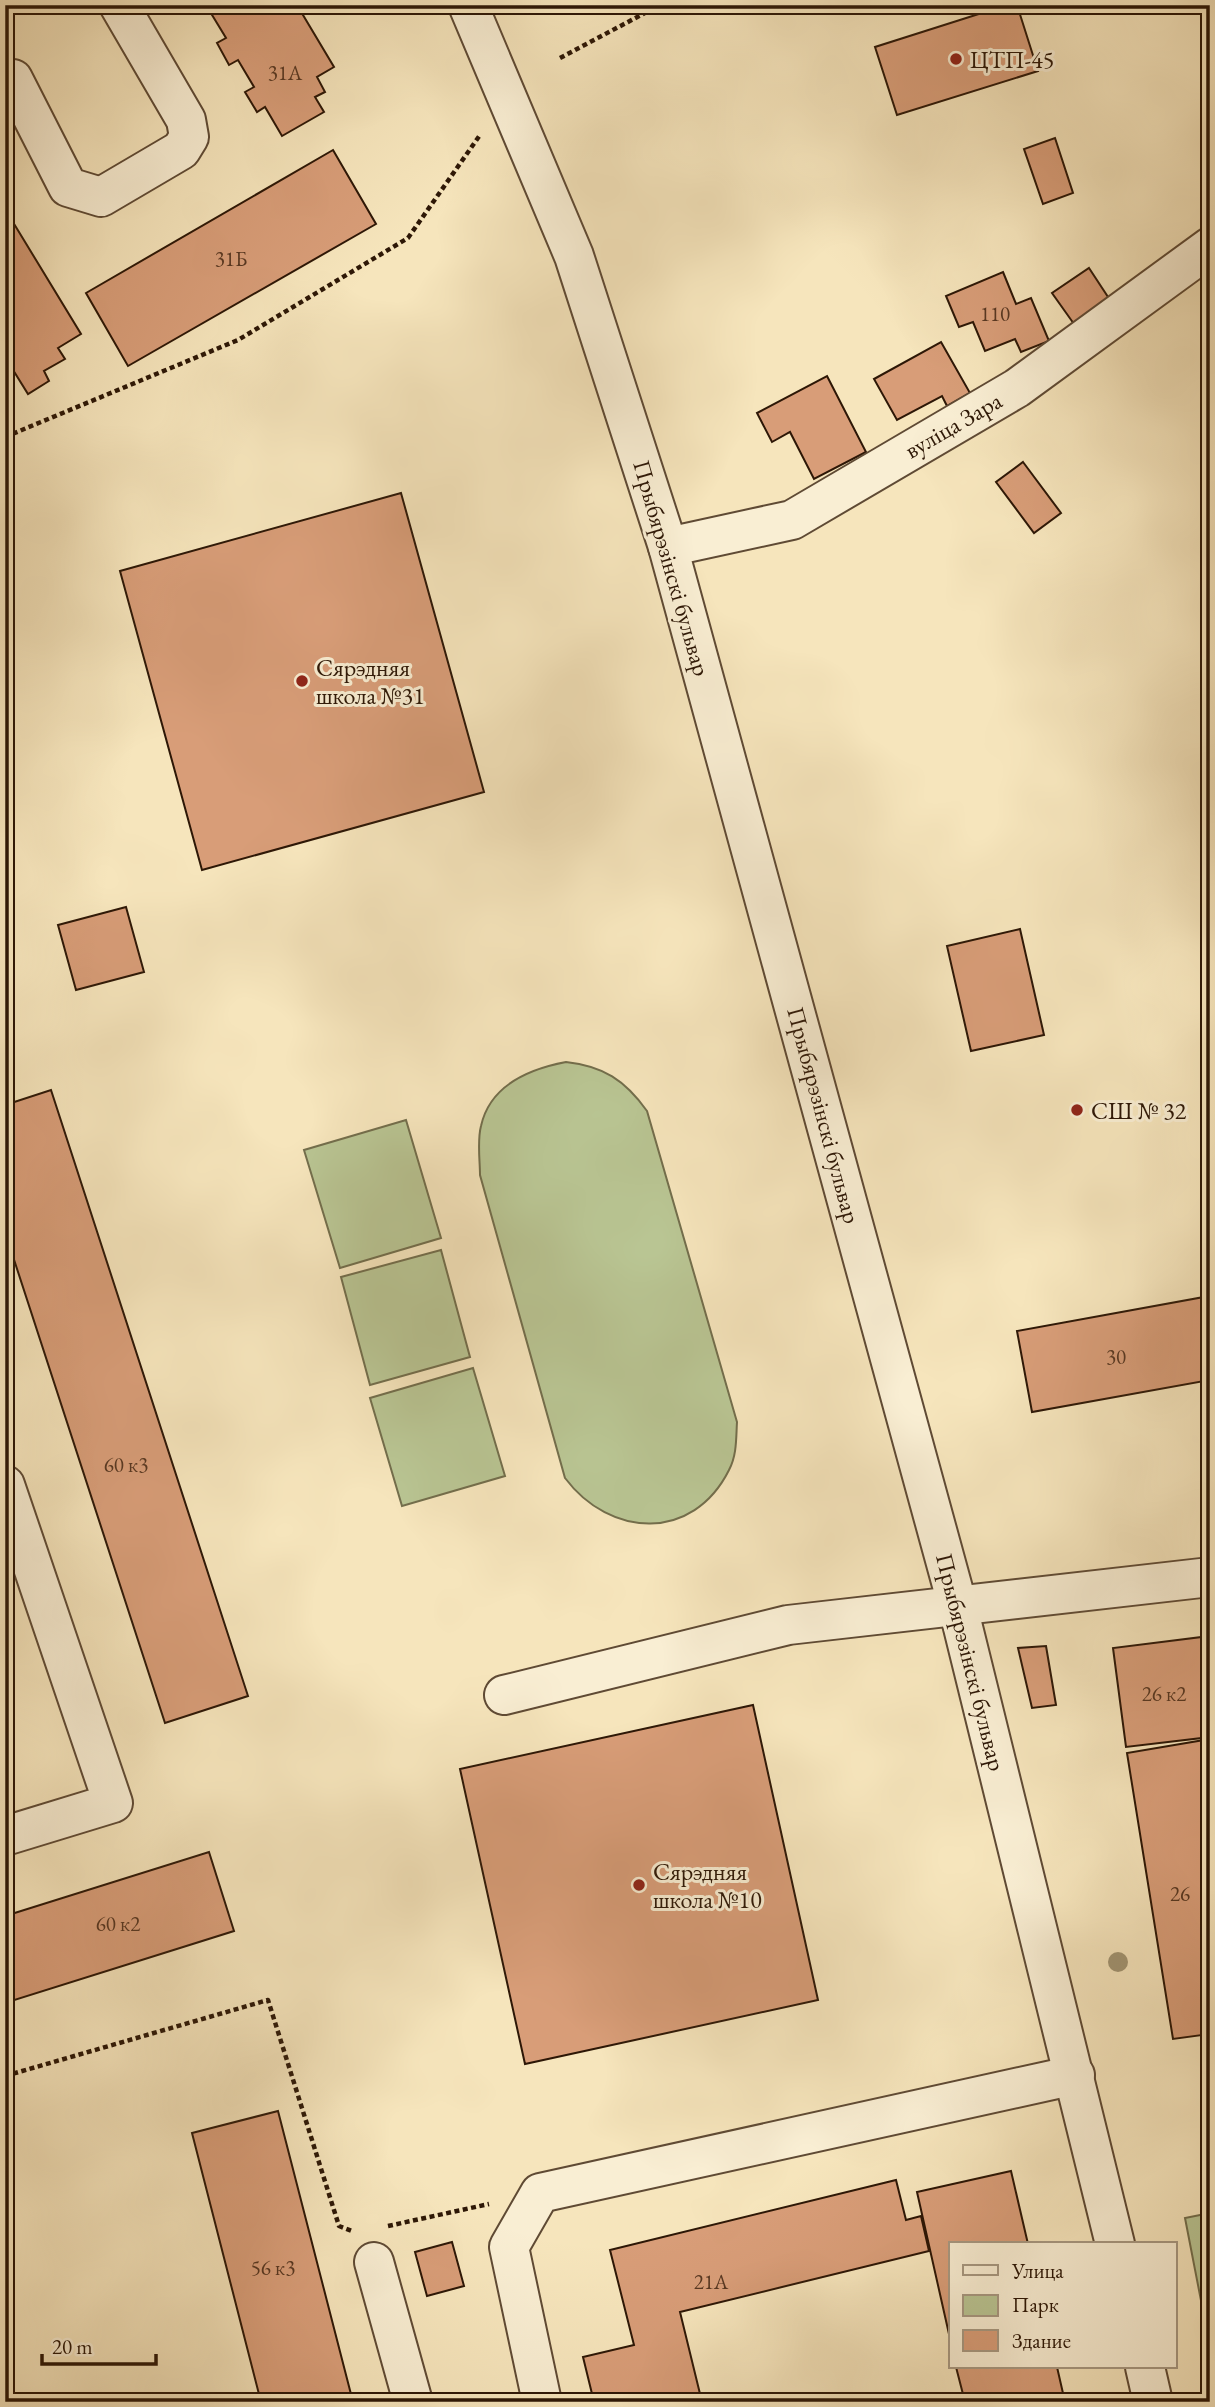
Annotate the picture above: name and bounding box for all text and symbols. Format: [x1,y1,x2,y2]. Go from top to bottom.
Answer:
place label: ЦТП-45 [970,44,1054,75]
marker: ЦТП-45 [948,51,964,67]
house number: 31А [268,59,303,86]
house number: 31Б [215,245,247,272]
house number: 110 [980,300,1010,327]
street label: вуліца Зара [899,385,1008,465]
street label: Прыбярэзінскі бульвар [626,456,718,680]
place label: Сярэдняя школа №31 [316,652,425,711]
marker: Сярэдняя школа №31 [294,673,310,689]
street label: Прыбярэзінскі бульвар [780,1003,868,1227]
place label: СШ № 32 [1091,1095,1187,1126]
marker: СШ № 32 [1069,1102,1085,1118]
house number: 30 [1106,1343,1126,1370]
house number: 60 к3 [104,1451,148,1478]
street label: Прыбярэзінскі бульвар [929,1550,1013,1774]
house number: 26 к2 [1142,1680,1186,1707]
place label: Сярэдняя школа №10 [653,1856,762,1915]
marker: Сярэдняя школа №10 [631,1877,647,1893]
house number: 26 [1170,1880,1190,1907]
house number: 60 к2 [96,1910,140,1937]
legend [949,2242,1176,2368]
house number: 56 к3 [251,2254,295,2281]
text: Улица [1011,2257,1064,2284]
house number: 21А [694,2268,729,2295]
text: Парк [1012,2291,1059,2318]
scale bar [42,2323,156,2367]
text: Здание [1012,2327,1071,2354]
text: 20 m [52,2333,93,2360]

